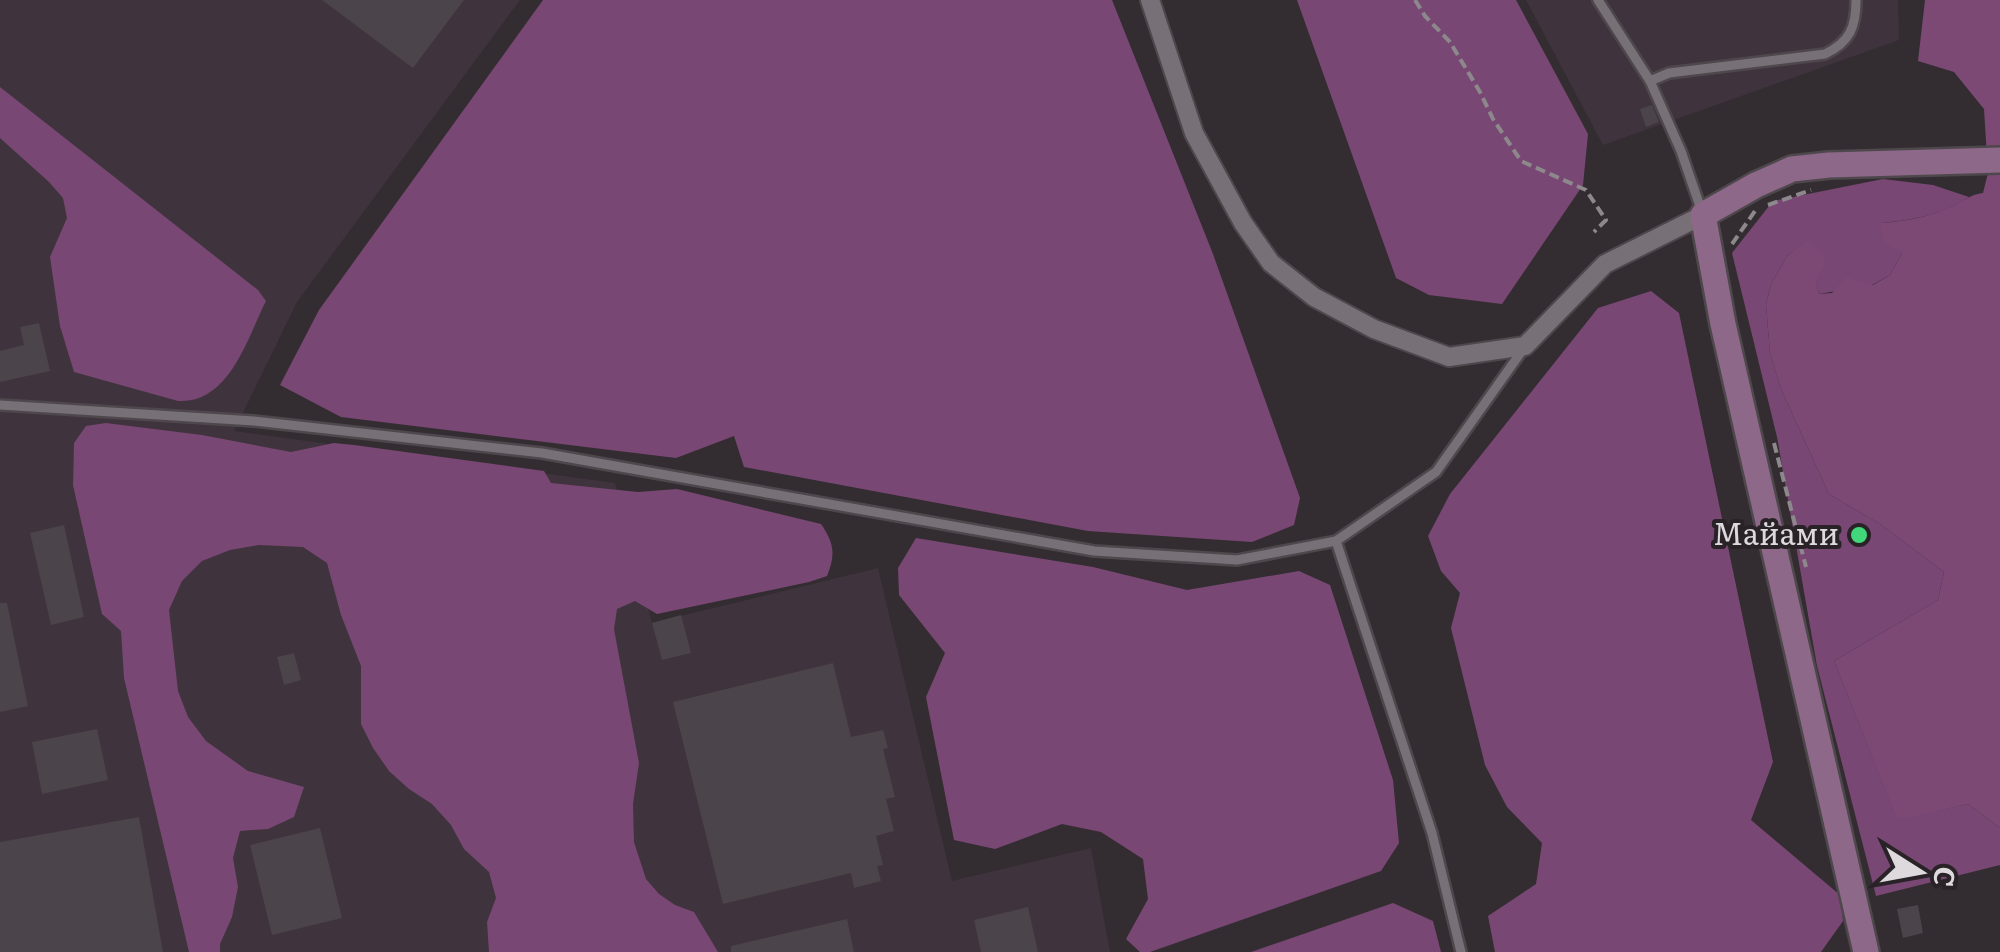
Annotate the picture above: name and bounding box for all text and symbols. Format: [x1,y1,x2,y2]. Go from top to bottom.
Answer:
place label: Майами [1713,510,1839,554]
marker: Майами [1848,524,1870,546]
north arrow [1870,822,1970,922]
text: С [1924,863,1969,891]

